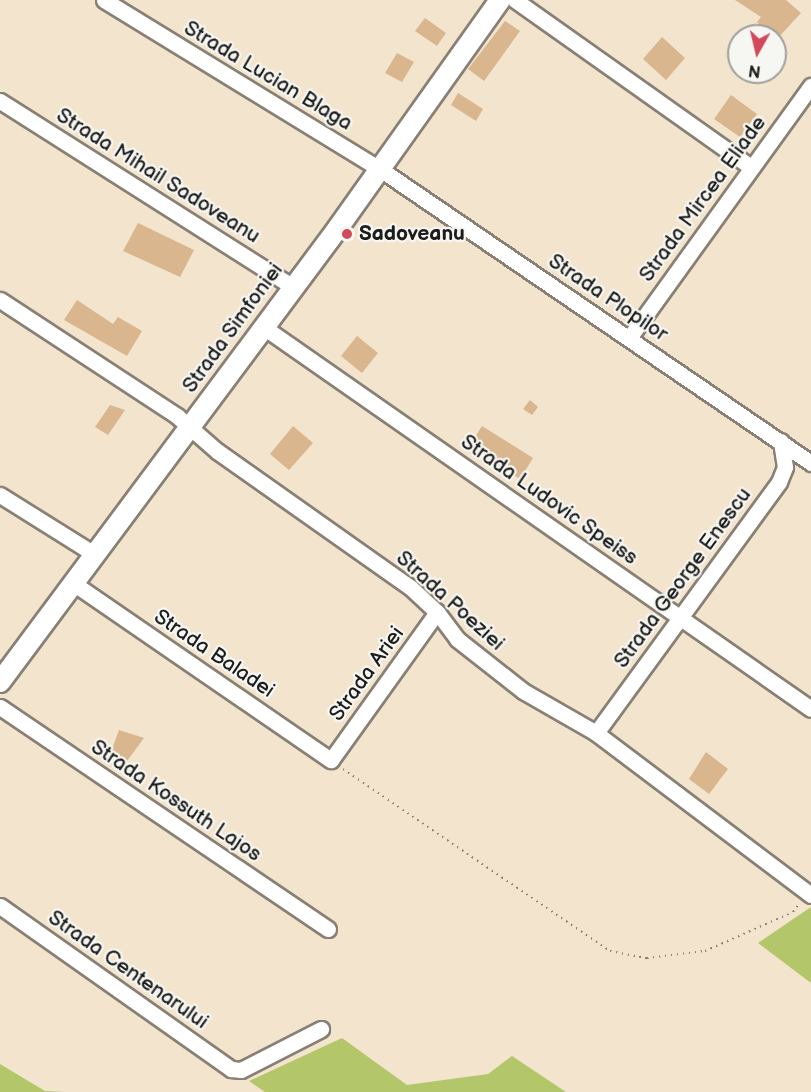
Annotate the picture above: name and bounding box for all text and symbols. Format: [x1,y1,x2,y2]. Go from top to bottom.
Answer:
street label: Strada Lucian Blaga [179,16,357,136]
north arrow [727,24,787,84]
text: N [747,60,762,81]
street label: Strada Mihail Sadoveanu [51,103,265,249]
street label: Strada Mircea Eliade [634,111,772,287]
place label: Sadoveanu [359,221,465,247]
marker: Sadoveanu [340,227,354,241]
street label: Strada Plopilor [544,249,672,347]
street label: Strada Simfoniei [177,258,289,398]
street label: Strada Ludovic Speiss [456,429,642,571]
street label: Strada George Enescu [609,483,757,673]
street label: Strada Poeziei [391,546,509,656]
street label: Strada Baladei [149,604,279,704]
street label: Strada Ariei [324,622,410,726]
street label: Strada Kossuth Lajos [86,735,266,867]
street label: Strada Centenarului [43,905,213,1035]

